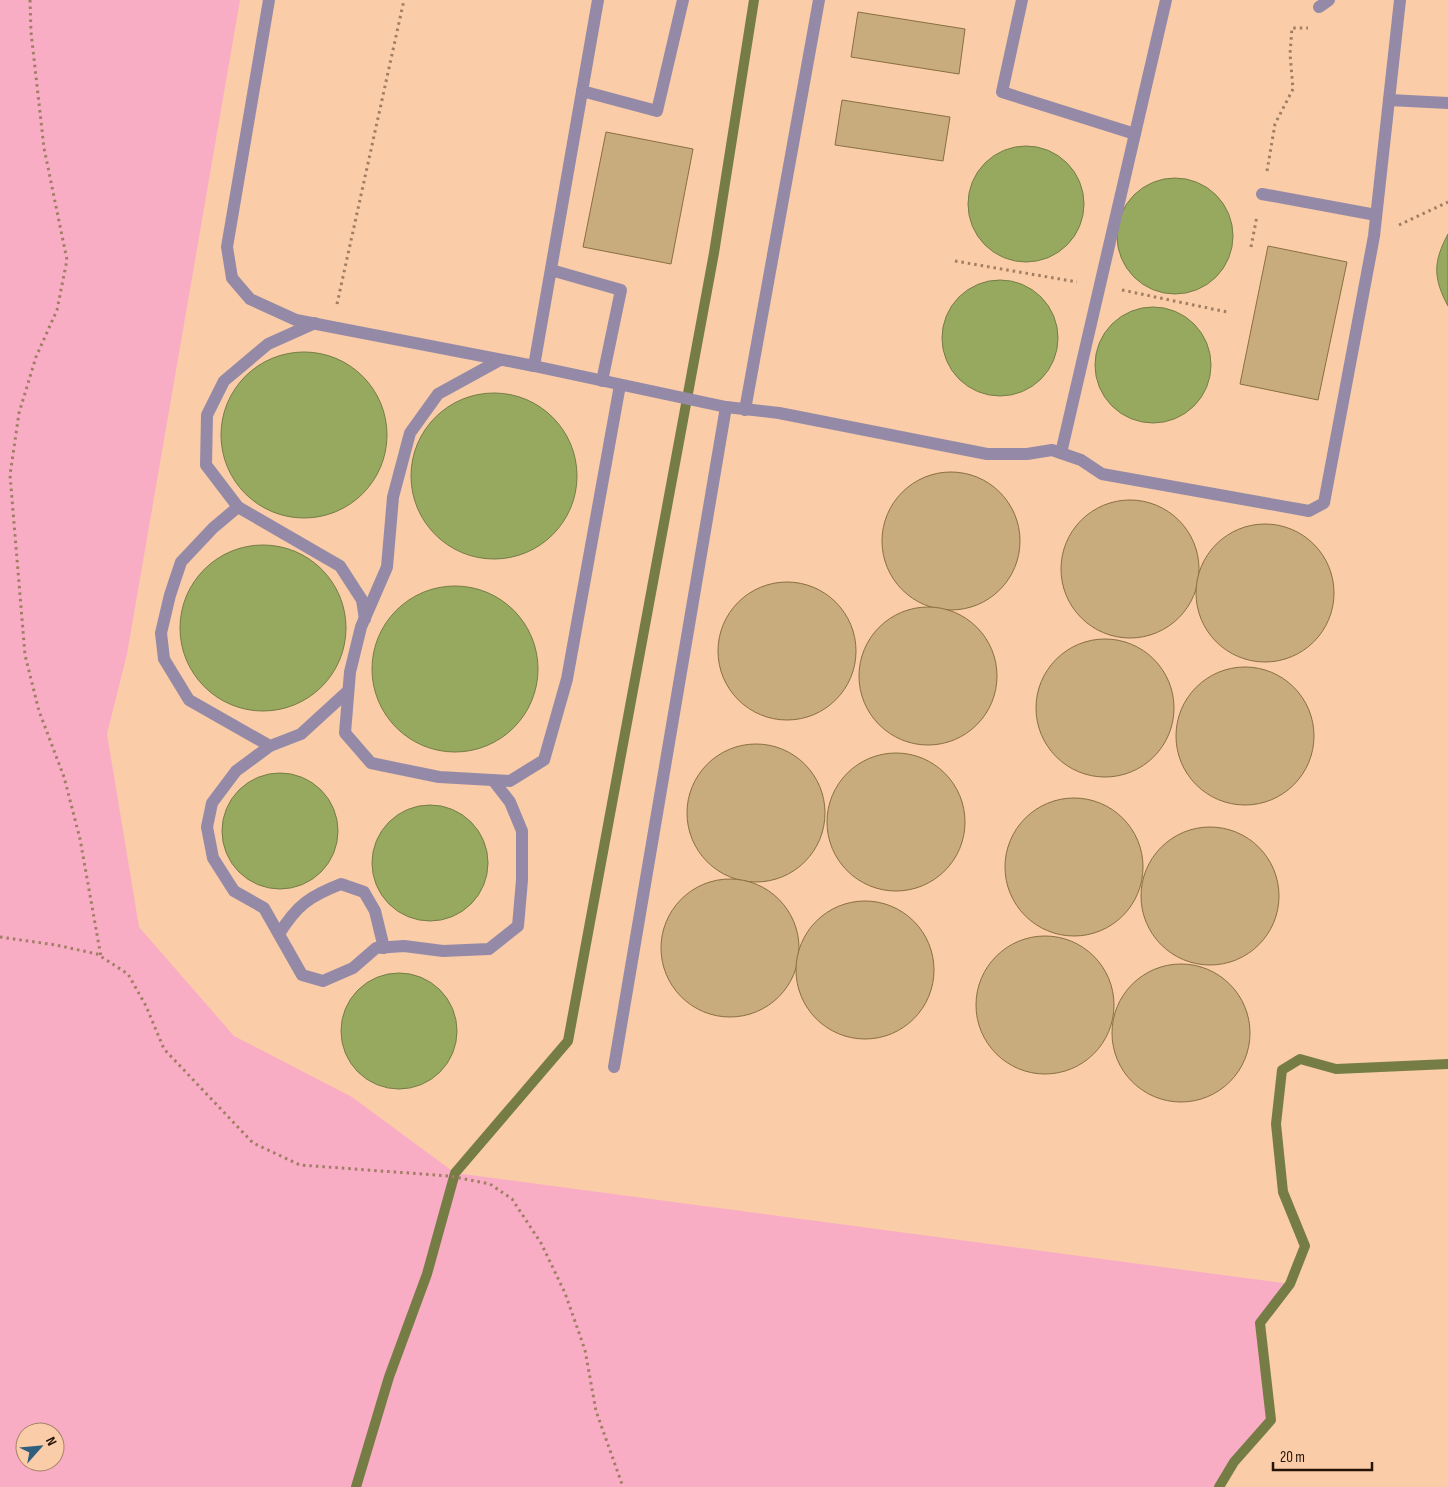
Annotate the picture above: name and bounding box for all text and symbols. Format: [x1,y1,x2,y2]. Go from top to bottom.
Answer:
north arrow [15,1422,65,1472]
text: N [42,1434,60,1449]
scale bar [1273,1440,1372,1472]
text: 20 m [1280,1448,1305,1467]

